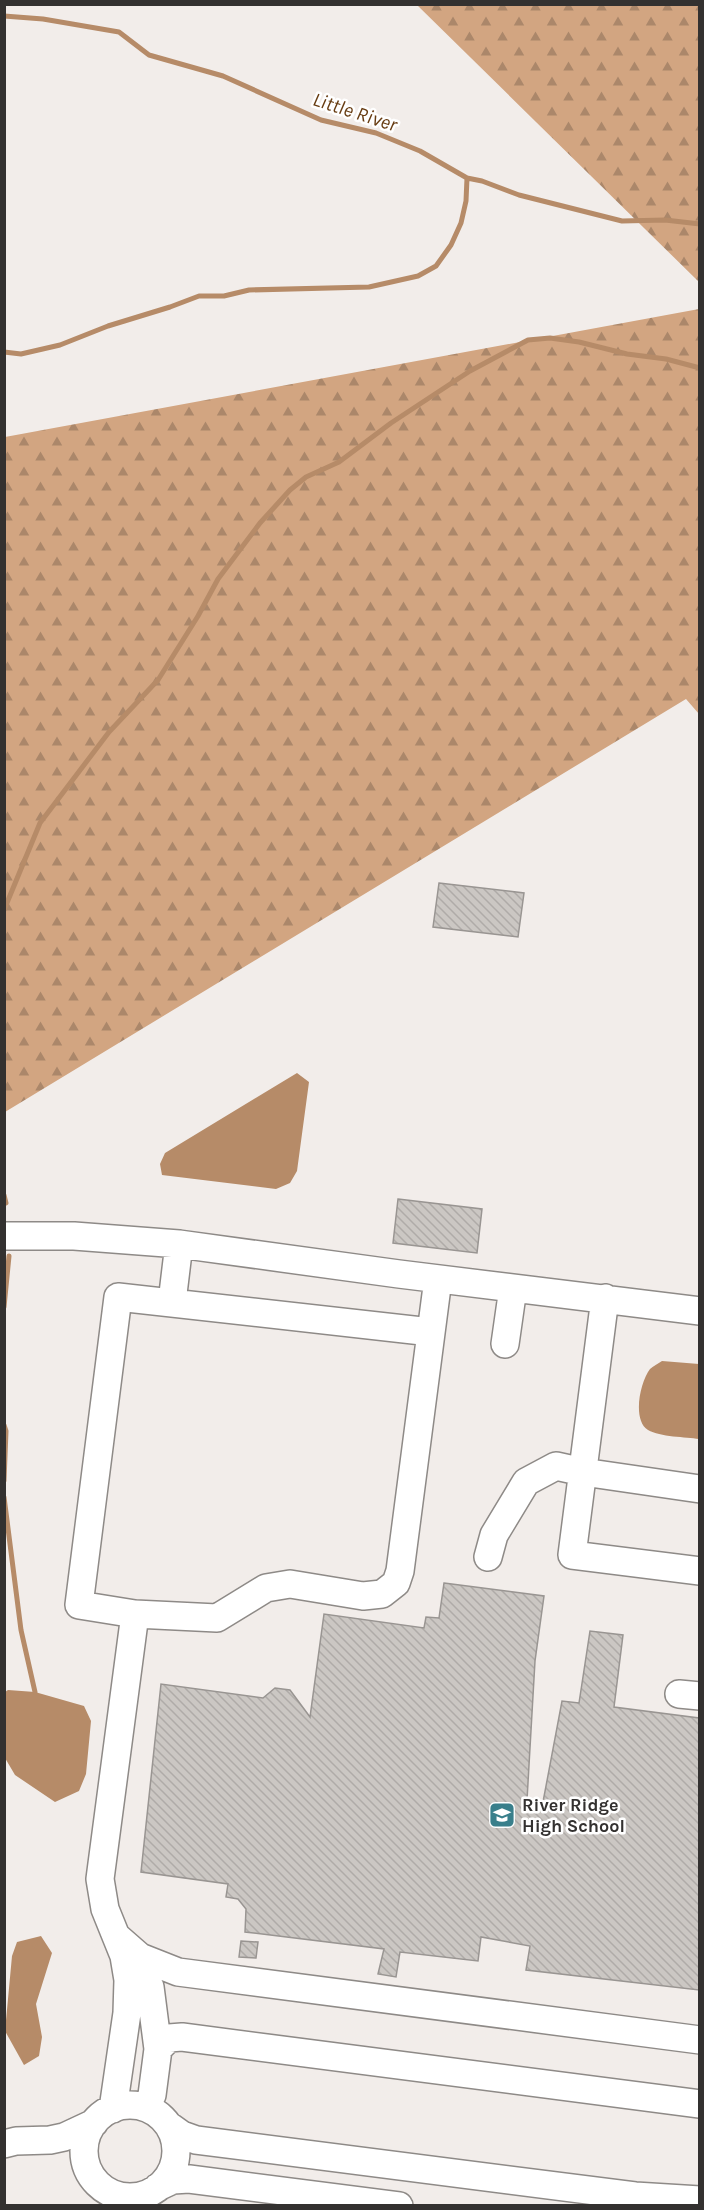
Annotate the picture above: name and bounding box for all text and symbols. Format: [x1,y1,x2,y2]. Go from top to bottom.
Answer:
water label: Little River [310,88,401,137]
place label: River Ridge High School [522,1794,625,1837]
school or university icon: River Ridge High School [487,1800,517,1830]

